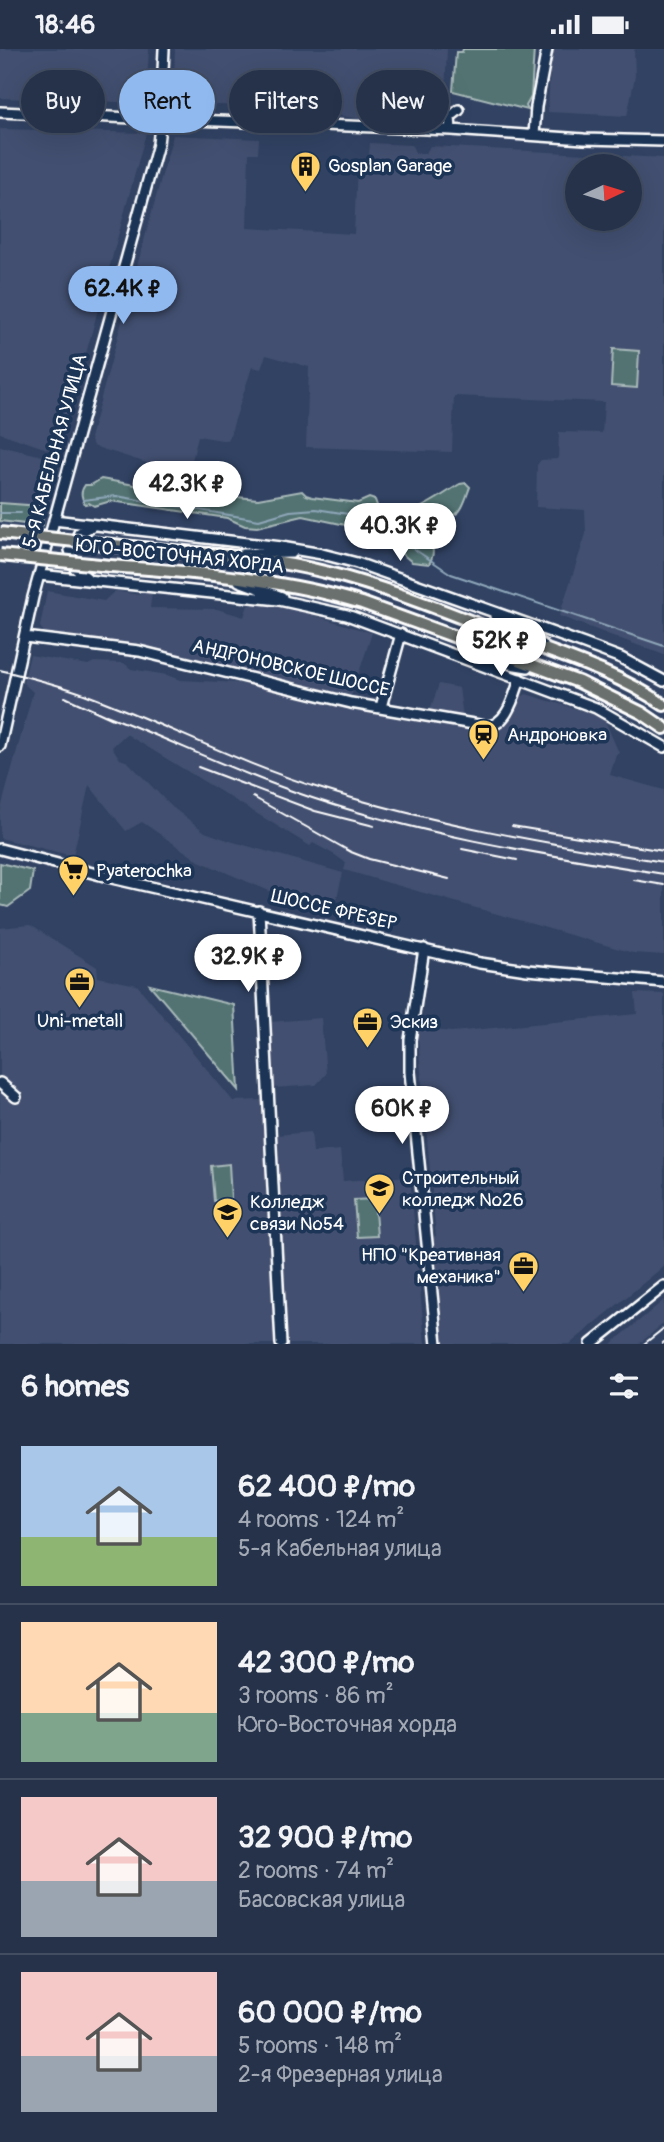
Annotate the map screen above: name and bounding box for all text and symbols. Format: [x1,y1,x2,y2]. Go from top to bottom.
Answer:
text: 18:46 [35,9,95,41]
chip: Buy [21,70,105,133]
chip: Rent [119,70,215,133]
chip: Filters [229,70,342,133]
chip: New [356,70,449,133]
building icon: Gosplan Garage [288,149,322,193]
place label: Gosplan Garage [328,154,453,178]
north arrow [565,154,642,231]
map controls [565,154,642,231]
pin: 62.4K ₽ [58,267,188,326]
text: 62.4K ₽ [84,274,162,303]
street label: 5-Я КАБЕЛЬНАЯ УЛИЦА [17,351,93,551]
pin: 42.3K ₽ [122,461,252,521]
text: 42.3K ₽ [149,469,225,498]
pin: 40.3K ₽ [335,503,465,563]
text: 40.3K ₽ [360,511,440,540]
street label: ЮГО-ВОСТОЧНАЯ ХОРДА [75,533,285,579]
pin: 52K ₽ [452,619,550,678]
text: 52K ₽ [472,626,530,655]
street label: АНДРОНОВСКОЕ ШОССЕ [190,634,392,702]
station icon: Андроновка [467,718,501,762]
place label: Андроновка [507,723,607,747]
supermarket icon: Pyaterochka [56,854,90,898]
place label: Pyaterochka [96,859,192,883]
street label: ШОССЕ ФРЕЗЕР [269,884,400,936]
pin: 32.9K ₽ [183,935,313,994]
text: 32.9K ₽ [210,942,286,971]
office icon: Uni-metall [63,965,97,1009]
office icon: Эскиз [350,1005,384,1049]
place label: Uni-metall [37,1009,123,1033]
place label: Эскиз [390,1010,438,1034]
pin: 60K ₽ [353,1087,451,1146]
text: 60K ₽ [371,1094,433,1123]
place label: Строительный колледж №26 [402,1166,524,1212]
school or university icon: Строительный колледж №26 [362,1172,396,1216]
place label: Колледж связи №54 [250,1190,344,1236]
school or university icon: Колледж связи №54 [210,1196,244,1240]
place label: НПО "Креативная механика" [361,1243,501,1289]
office icon: НПО "Креативная механика" [507,1249,541,1293]
icon: filters [605,1367,643,1405]
text: 6 homes [21,1368,129,1405]
text: 62 400 ₽/mo [238,1468,415,1505]
icon: home [77,1474,161,1558]
text: 4 rooms · 124 m² [238,1505,404,1534]
text: 5-я Кабельная улица [238,1534,442,1563]
text: 42 300 ₽/mo [238,1644,414,1681]
icon: home [77,1650,161,1734]
text: 3 rooms · 86 m² [238,1681,394,1710]
text: Юго-Восточная хорда [238,1710,457,1739]
text: 32 900 ₽/mo [238,1819,412,1856]
icon: home [77,1825,161,1909]
text: 2 rooms · 74 m² [238,1856,394,1885]
text: Басовская улица [238,1885,405,1914]
text: 60 000 ₽/mo [238,1994,422,2031]
icon: home [77,2000,161,2084]
text: 5 rooms · 148 m² [238,2031,402,2060]
text: 2-я Фрезерная улица [238,2060,443,2089]

